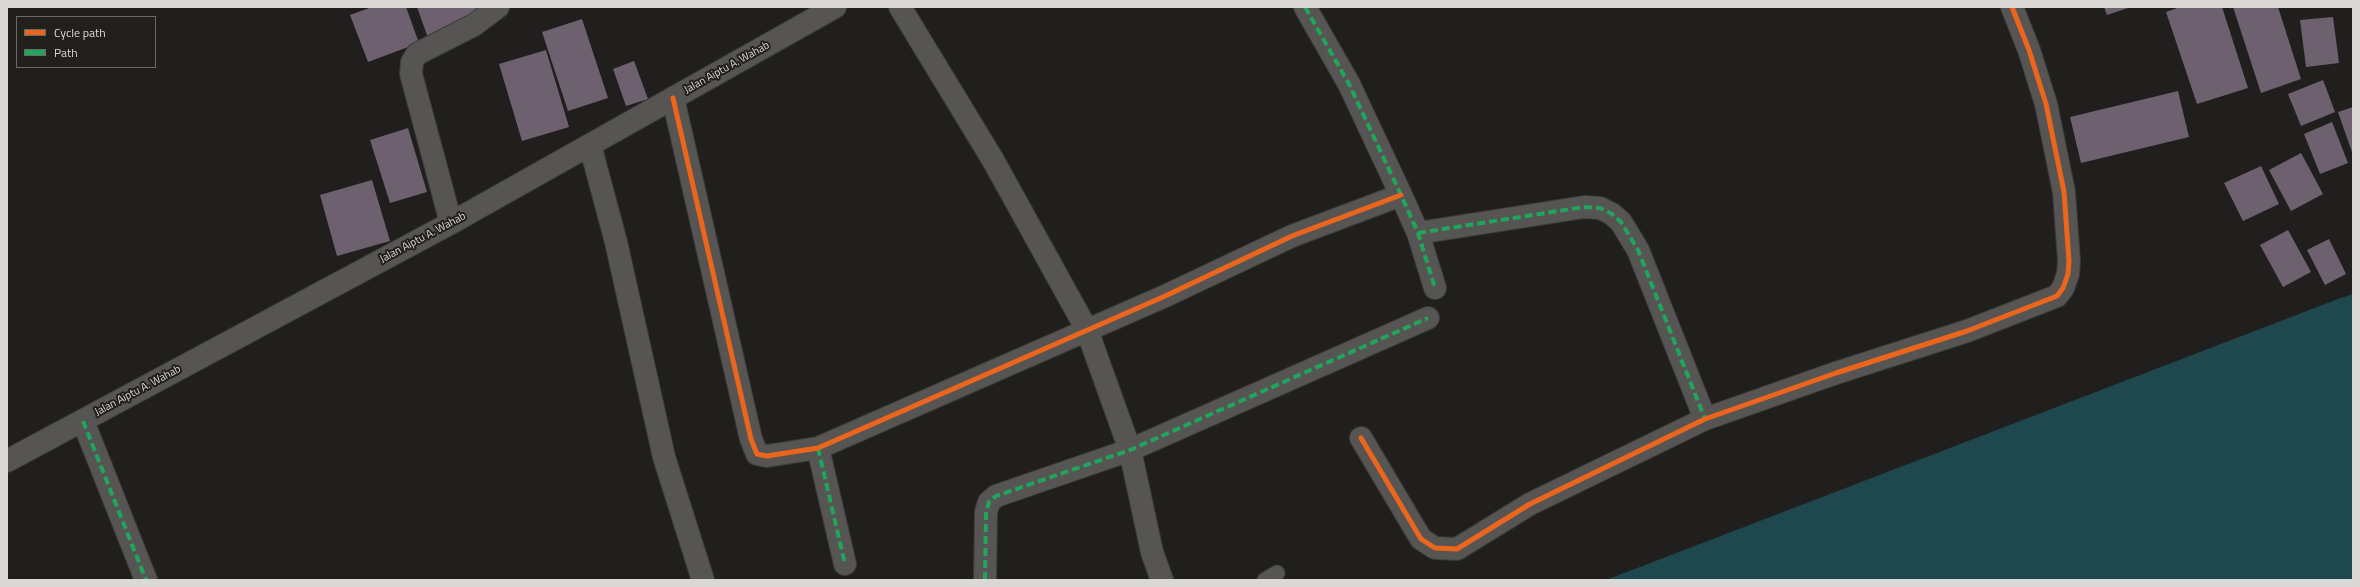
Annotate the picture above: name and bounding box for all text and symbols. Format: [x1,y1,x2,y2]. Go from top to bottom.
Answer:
legend [16,16,156,68]
text: Cycle path [54,23,106,42]
street label: Jalan Aiptu A. Wahab [682,39,772,97]
text: Path [54,43,78,62]
street label: Jalan Aiptu A. Wahab [378,210,468,266]
street label: Jalan Aiptu A. Wahab [93,363,183,419]

